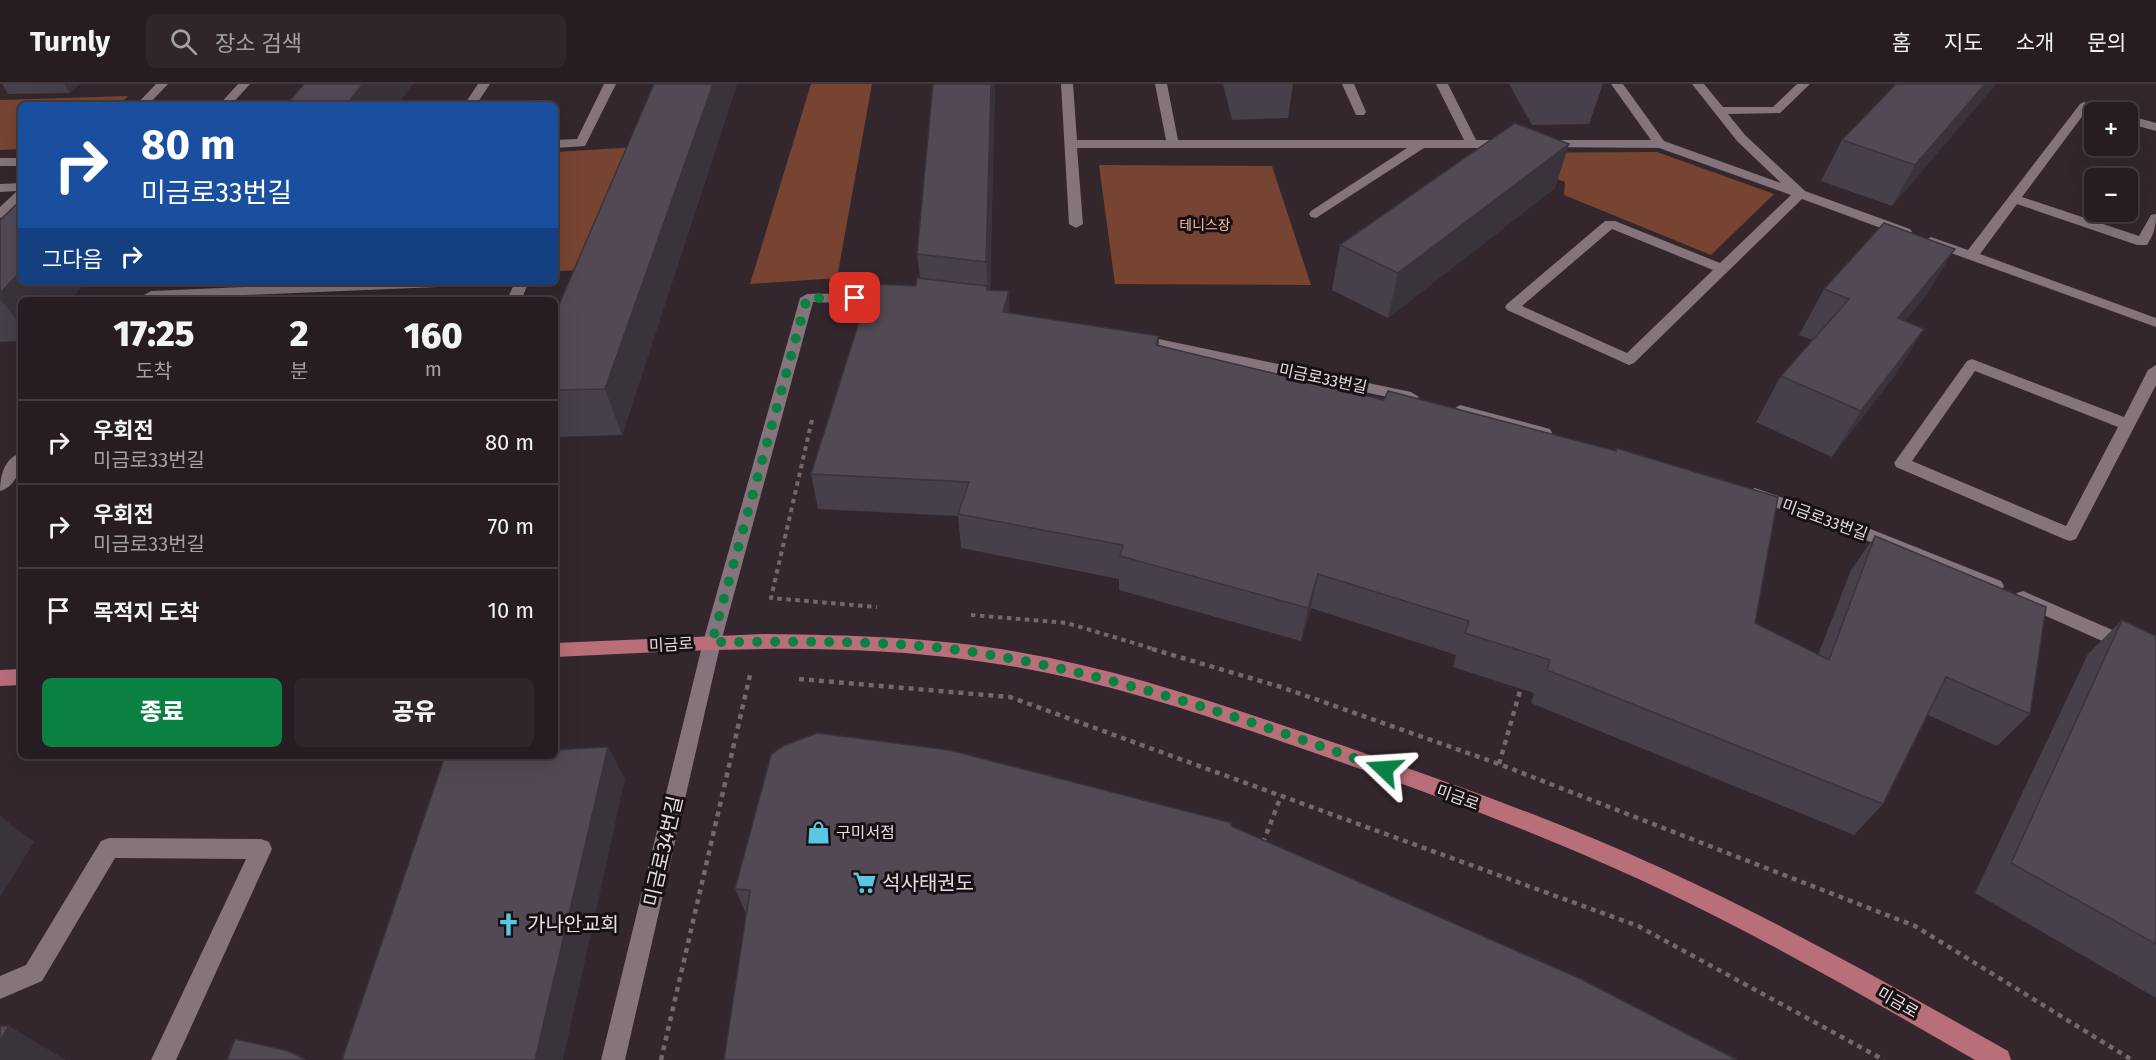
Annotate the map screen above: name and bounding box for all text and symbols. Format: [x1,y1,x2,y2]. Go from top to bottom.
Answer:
search box [146,14,566,68]
text: Turnly [30,25,110,58]
icon: search [167,25,200,58]
text: 장소 검색 [215,30,302,57]
text: 홈 [1892,30,1911,56]
text: 지도 [1944,30,1983,56]
text: 소개 [2016,30,2054,56]
text: 문의 [2087,30,2126,56]
map controls [2084,102,2138,222]
button: + [2084,102,2138,156]
text: 80 m [141,120,235,170]
icon: right [42,126,120,204]
button: − [2084,168,2138,222]
text: 미금로33번길 [141,177,292,209]
park label: 테니스장 [1179,217,1231,234]
icon: right [115,240,148,273]
text: 그다음 [42,246,103,273]
pin [829,272,880,323]
icon: arrive [838,281,871,314]
text: 17:25 [113,312,194,356]
text: 2 [290,312,309,356]
text: 160 [404,314,463,358]
text: m [425,357,442,381]
text: 도착 [135,359,172,383]
text: 분 [290,359,308,383]
street label: 미금로33번길 [1277,360,1369,397]
text: 우회전 [93,417,154,444]
icon: right [42,426,75,459]
text: 80 m [485,429,534,456]
text: 미금로33번길 [93,448,205,472]
street label: 미금로33번길 [1779,495,1870,544]
text: 우회전 [93,501,154,528]
icon: right [42,510,75,543]
text: 70 m [488,513,534,540]
text: 미금로33번길 [93,532,205,556]
icon: arrive [42,594,75,627]
text: 10 m [488,597,534,624]
text: 목적지 도착 [93,599,199,626]
street label: 미금로 [648,634,694,655]
button: 종료 [42,678,282,747]
button: 공유 [294,678,534,747]
position arrow [1352,737,1416,801]
street label: 미금로 [1434,781,1482,814]
street label: 미금로34번길 [639,793,687,909]
shop icon: 구미서점 [805,819,831,845]
place label: 구미서점 [836,823,895,842]
supermarket icon: 석사태권도 [851,870,877,896]
place label: 석사태권도 [882,871,974,895]
church icon: 가나안교회 [496,911,522,937]
place label: 가나안교회 [527,912,619,936]
street label: 미금로 [1874,983,1922,1022]

